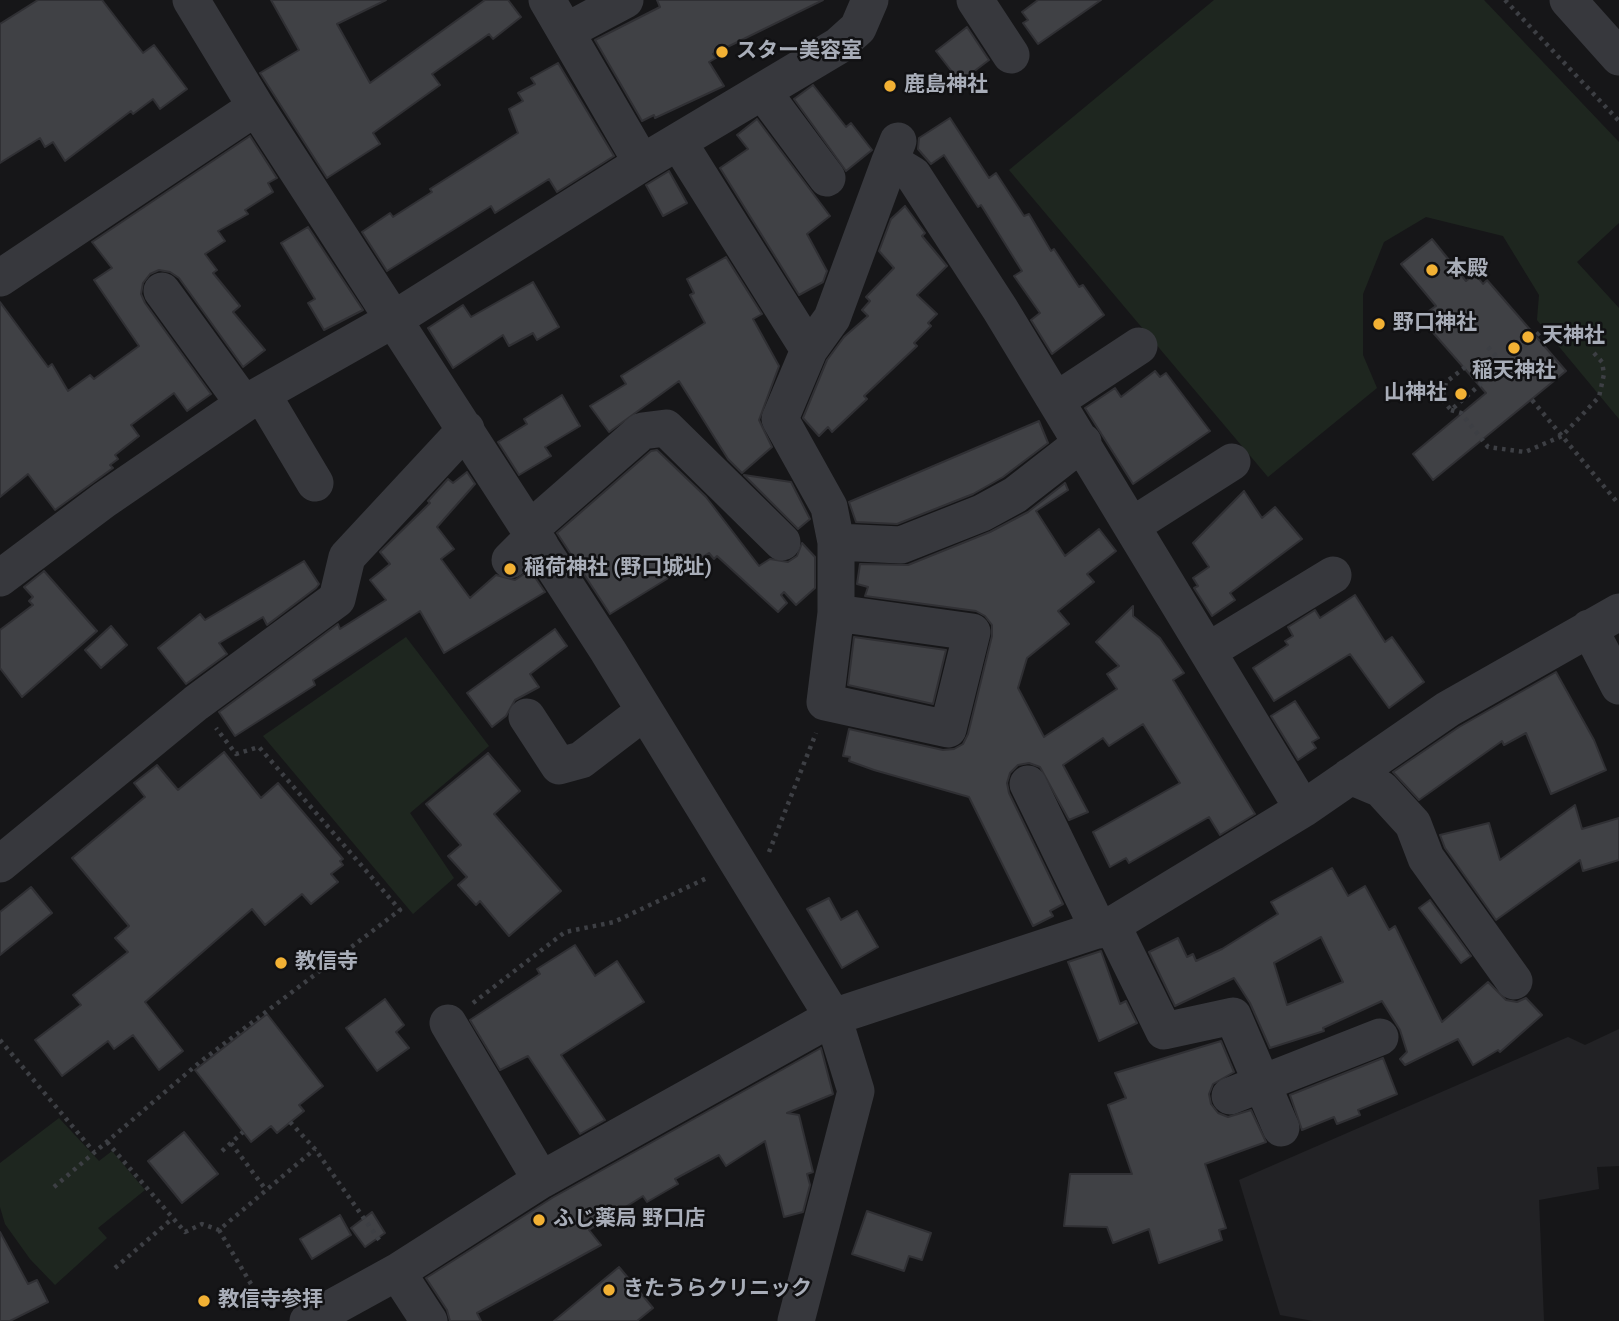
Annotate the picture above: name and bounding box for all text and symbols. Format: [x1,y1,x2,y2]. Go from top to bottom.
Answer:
place label: スター美容室 [736,39,862,65]
marker: スター美容室 [714,44,730,60]
place label: 鹿島神社 [904,73,988,99]
marker: 鹿島神社 [882,78,898,94]
place label: 本殿 [1446,257,1488,283]
marker: 本殿 [1424,262,1440,278]
place label: 野口神社 [1393,311,1477,337]
marker: 野口神社 [1371,316,1387,332]
place label: 天神社 [1542,324,1605,350]
marker: 天神社 [1520,329,1536,345]
marker: 稲天神社 [1506,340,1522,356]
place label: 稲天神社 [1472,359,1556,385]
place label: 山神社 [1384,381,1447,407]
marker: 山神社 [1453,386,1469,402]
place label: 稲荷神社 (野口城址) [524,556,712,582]
marker: 稲荷神社 (野口城址) [502,561,518,577]
place label: 教信寺 [295,950,358,976]
marker: 教信寺 [273,955,289,971]
place label: ふじ薬局 野口店 [553,1207,705,1233]
marker: ふじ薬局 野口店 [531,1212,547,1228]
place label: きたうらクリニック [623,1277,812,1303]
marker: きたうらクリニック [601,1282,617,1298]
place label: 教信寺参拝 [218,1288,323,1314]
marker: 教信寺参拝 [196,1293,212,1309]

